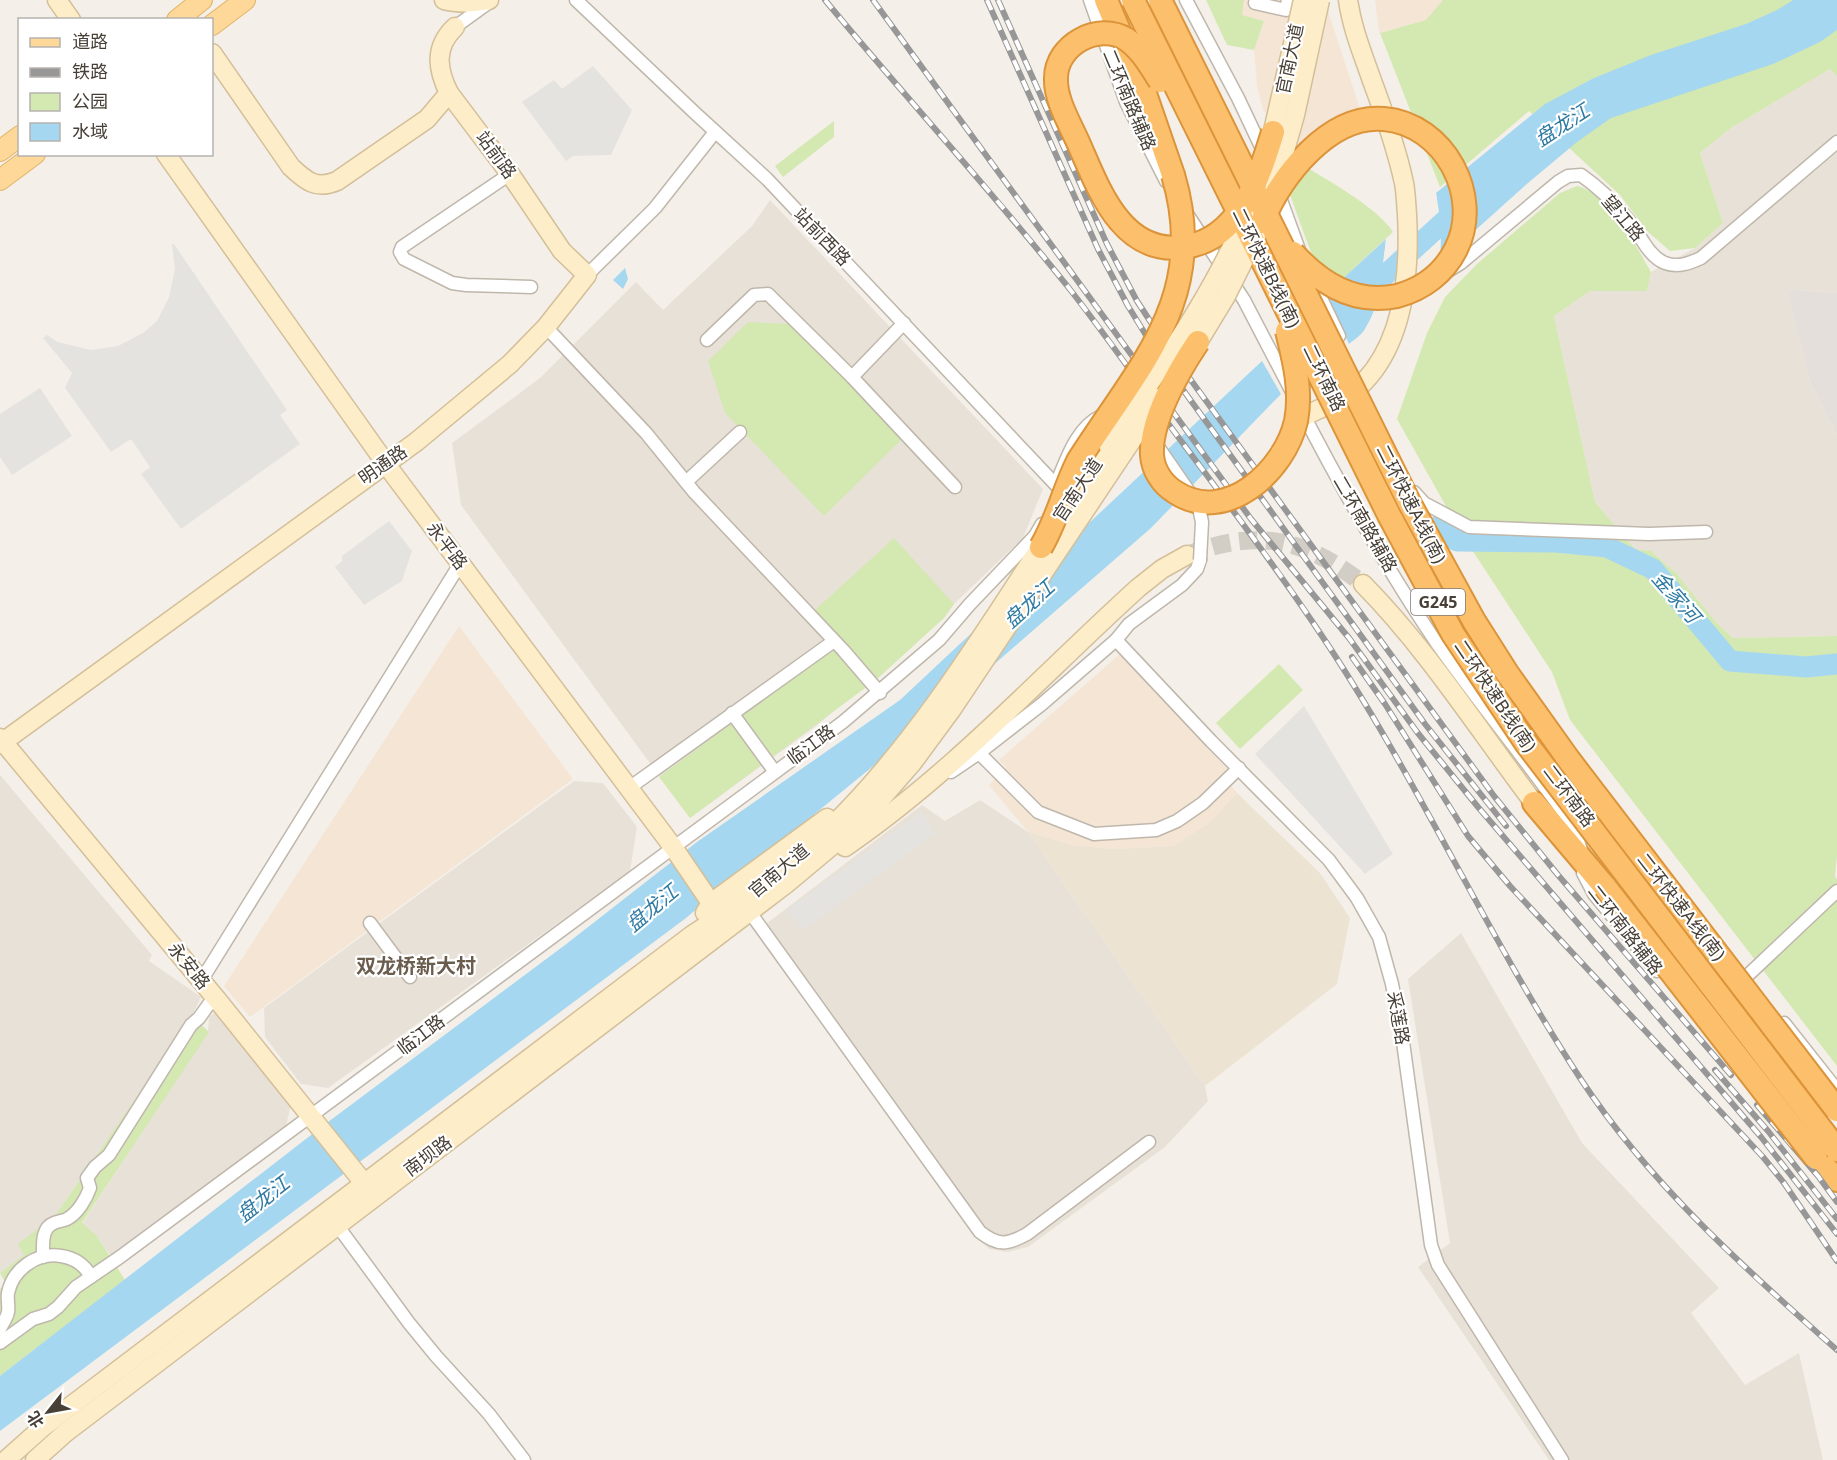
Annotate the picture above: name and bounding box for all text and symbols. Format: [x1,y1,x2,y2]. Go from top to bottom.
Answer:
legend [18,18,213,156]
street label: 官南大道 [1270,21,1308,97]
text: 道路 [72,29,108,53]
street label: 二环南路辅路 [1098,45,1162,154]
text: 铁路 [72,59,108,83]
text: 公园 [72,89,108,113]
water label: 盘龙江 [1529,96,1596,152]
text: 水域 [72,119,108,143]
street label: 站前路 [471,126,522,183]
street label: 望江路 [1597,189,1650,246]
street label: 站前西路 [789,202,856,271]
street label: 二环快速B线(南) [1228,204,1306,331]
street label: 二环南路 [1298,340,1351,415]
street label: 明通路 [353,439,411,489]
street label: 二环快速A线(南) [1372,440,1452,567]
street label: 官南大道 [1047,453,1107,526]
street label: 二环南路辅路 [1328,471,1403,576]
street label: 永平路 [422,517,474,574]
water label: 金家河 [1647,565,1709,631]
water label: 盘龙江 [997,572,1061,634]
road number: G245 [1411,589,1465,615]
street label: 二环快速B线(南) [1449,635,1542,756]
street label: 临江路 [782,719,839,770]
street label: 二环南路 [1539,759,1601,831]
street label: 官南大道 [743,838,814,903]
street label: 二环快速A线(南) [1632,848,1731,965]
water label: 盘龙江 [620,877,685,937]
street label: 二环南路辅路 [1583,879,1668,979]
street label: 永安路 [163,937,216,994]
district label: 双龙桥新大村 [356,952,476,979]
street label: 采莲路 [1382,989,1415,1046]
street label: 临江路 [392,1008,449,1060]
street label: 南坝路 [399,1129,456,1181]
water label: 盘龙江 [231,1168,296,1228]
north arrow [18,1382,78,1442]
text: 北 [22,1407,49,1432]

